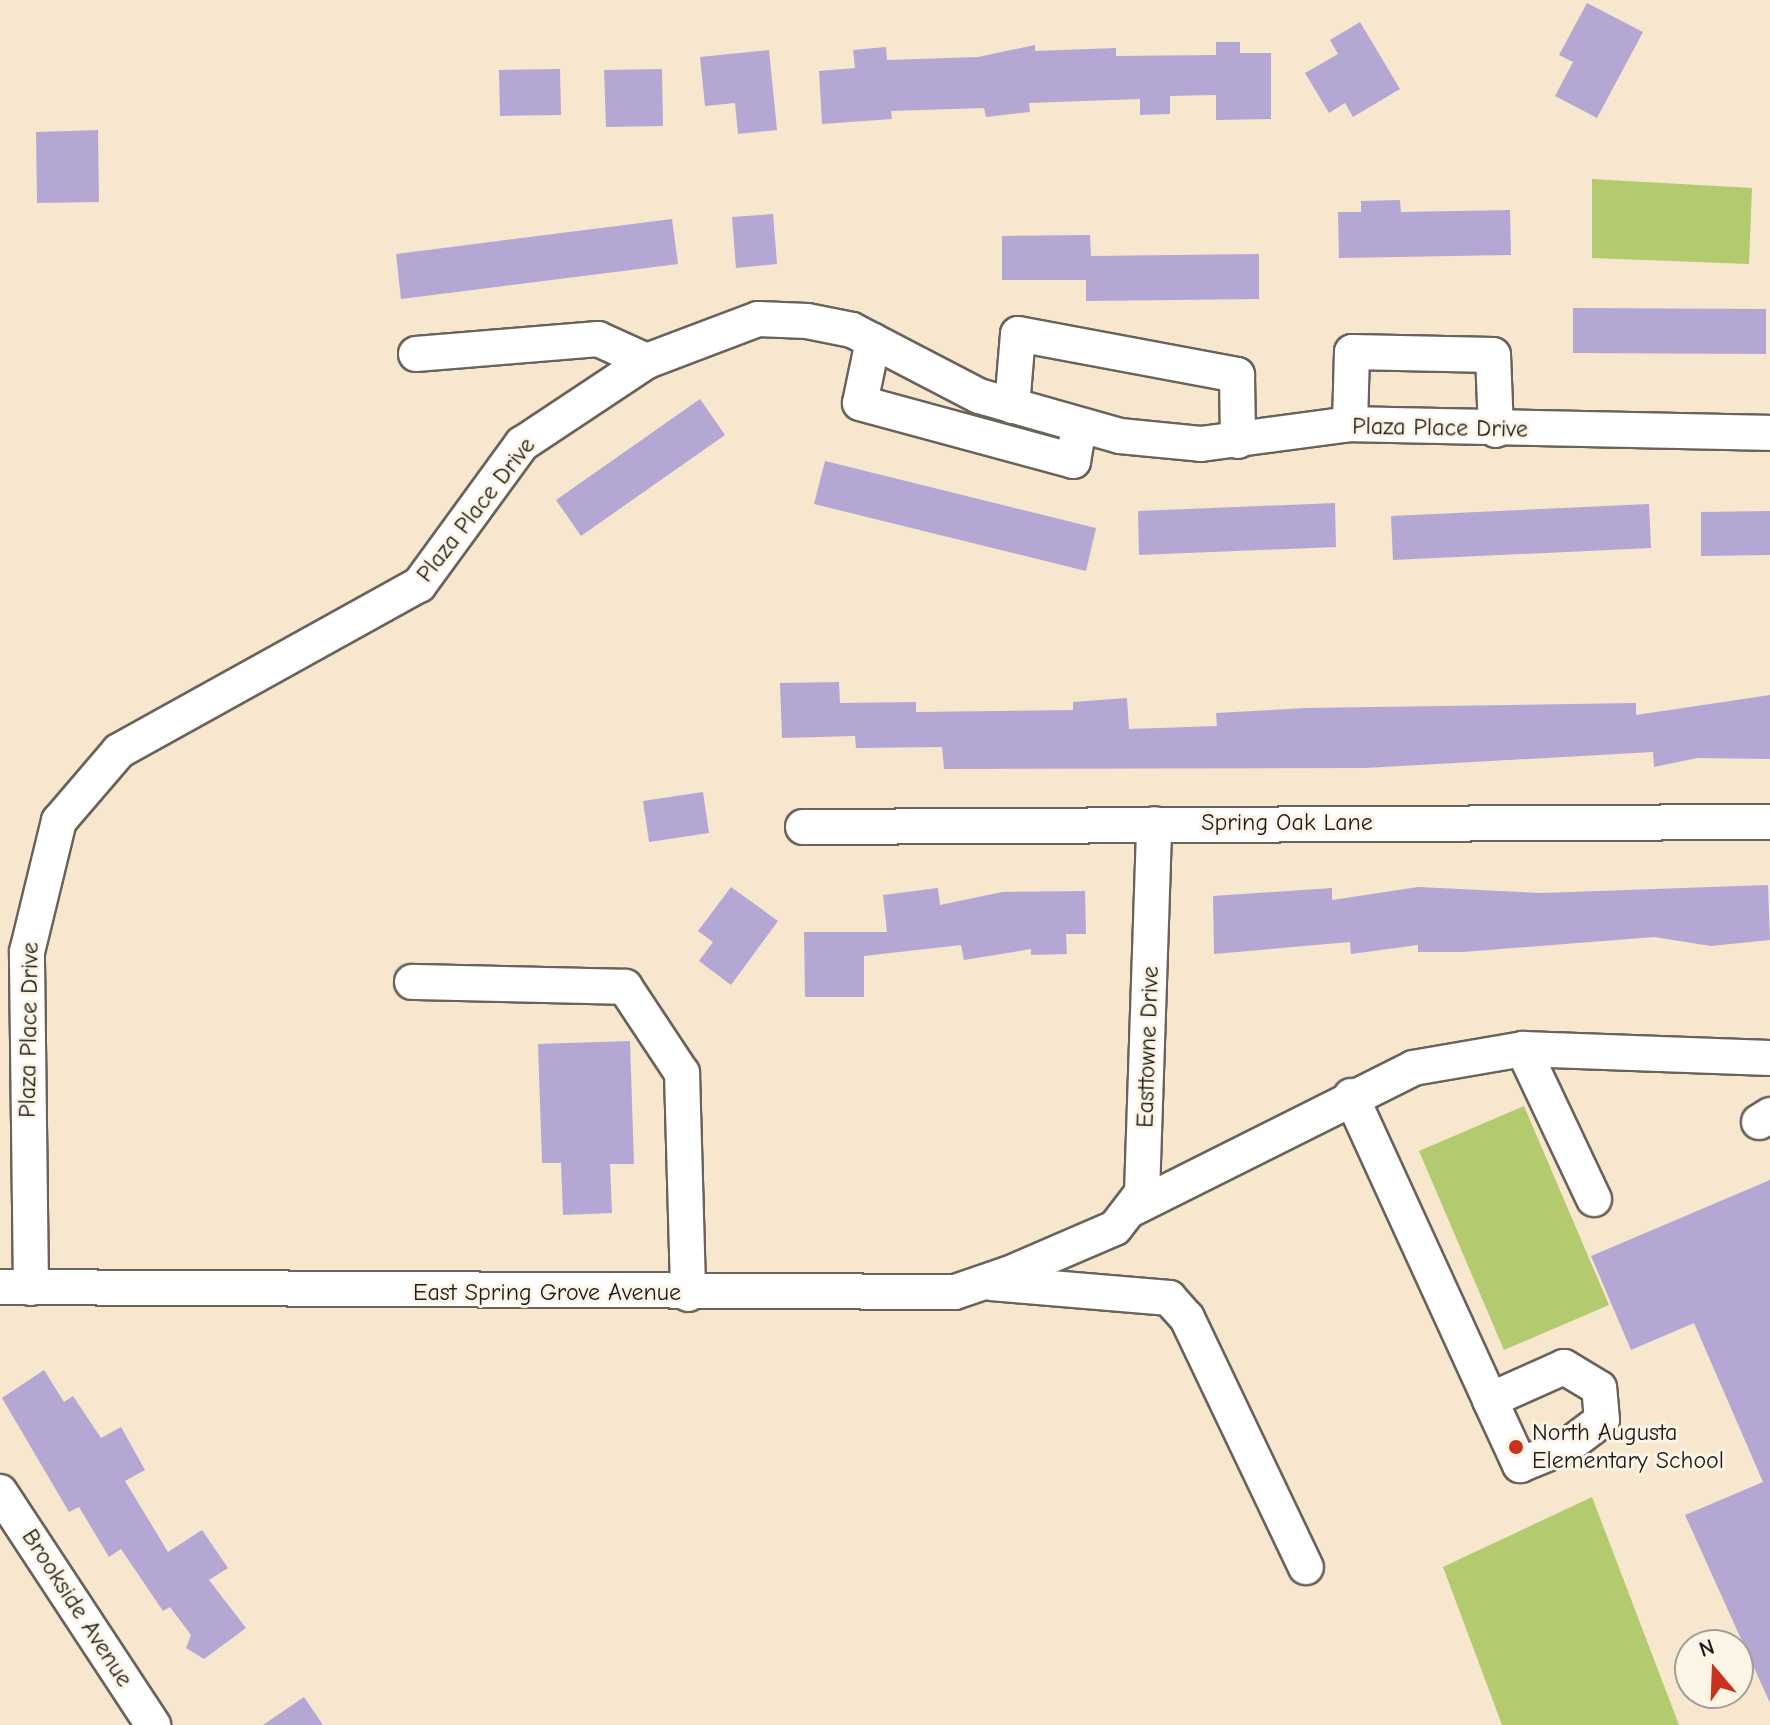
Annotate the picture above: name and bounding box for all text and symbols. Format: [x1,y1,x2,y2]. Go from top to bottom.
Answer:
street label: Plaza Place Drive [1352,412,1528,444]
street label: Plaza Place Drive [411,432,541,588]
street label: Spring Oak Lane [1201,809,1373,837]
street label: Plaza Place Drive [13,942,45,1118]
street label: Easttowne Drive [1131,966,1165,1128]
street label: East Spring Grove Avenue [413,1279,681,1307]
place label: North Augusta Elementary School [1532,1419,1724,1475]
marker: North Augusta Elementary School [1507,1438,1525,1456]
street label: Brookside Avenue [15,1524,139,1692]
north arrow [1674,1629,1754,1709]
text: N [1696,1634,1718,1663]

